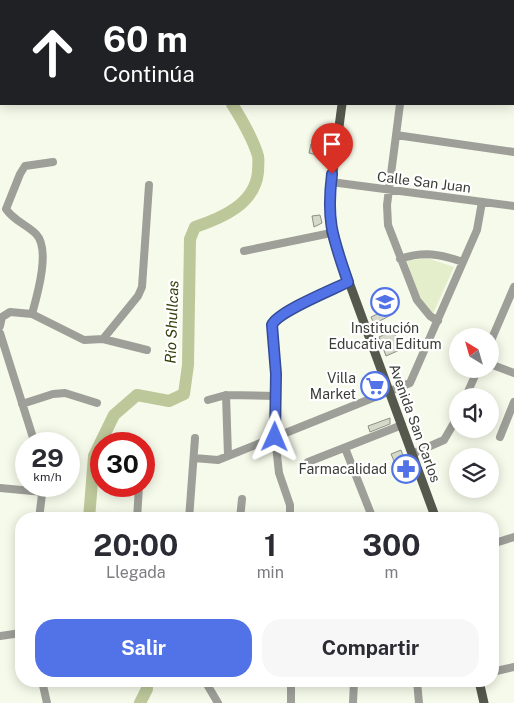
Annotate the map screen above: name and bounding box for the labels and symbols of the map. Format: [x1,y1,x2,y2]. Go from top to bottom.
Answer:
pin [311,123,353,174]
street label: Calle San Juan [376,168,472,196]
water label: Rio Shullcas [162,280,181,364]
school or university icon: Institución Educativa Editum [370,287,400,317]
place label: Institución Educativa Editum [328,320,442,352]
north arrow [449,328,499,378]
street label: Avenida San Carlos [386,361,444,485]
place label: Villa Market [310,370,356,402]
supermarket icon: Villa Market [360,371,390,401]
position arrow [248,410,300,462]
speed limit sign: 30 [90,432,155,497]
pharmacy icon: Farmacalidad [391,454,421,484]
place label: Farmacalidad [298,461,387,477]

